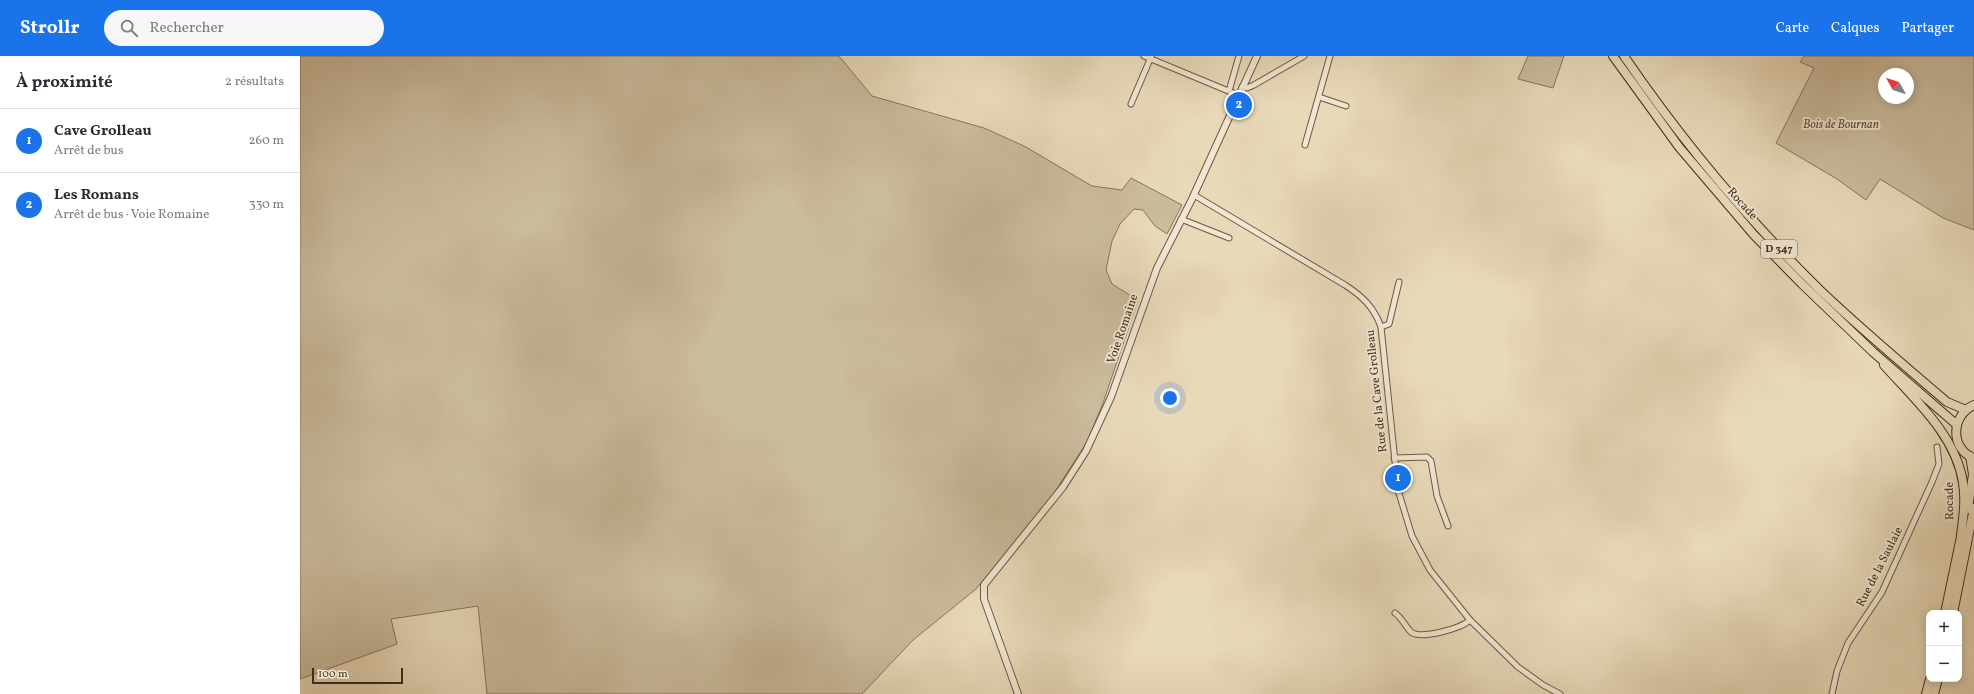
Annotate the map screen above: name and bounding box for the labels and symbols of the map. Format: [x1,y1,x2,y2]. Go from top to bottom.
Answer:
north arrow [1878,68,1914,104]
pin: 2 [1226,90,1252,120]
park label: Bois de Bournan [1803,117,1879,133]
street label: Rocade [1723,184,1761,224]
road number: D 347 [1761,240,1797,258]
street label: Voie Romaine [1104,292,1142,366]
street label: Rue de la Cave Grolleau [1363,329,1391,453]
your location [1160,388,1180,408]
pin: 1 [1385,463,1411,493]
street label: Rocade [1942,481,1958,520]
street label: Rue de la Saulaie [1853,524,1907,610]
scale bar [312,666,403,685]

